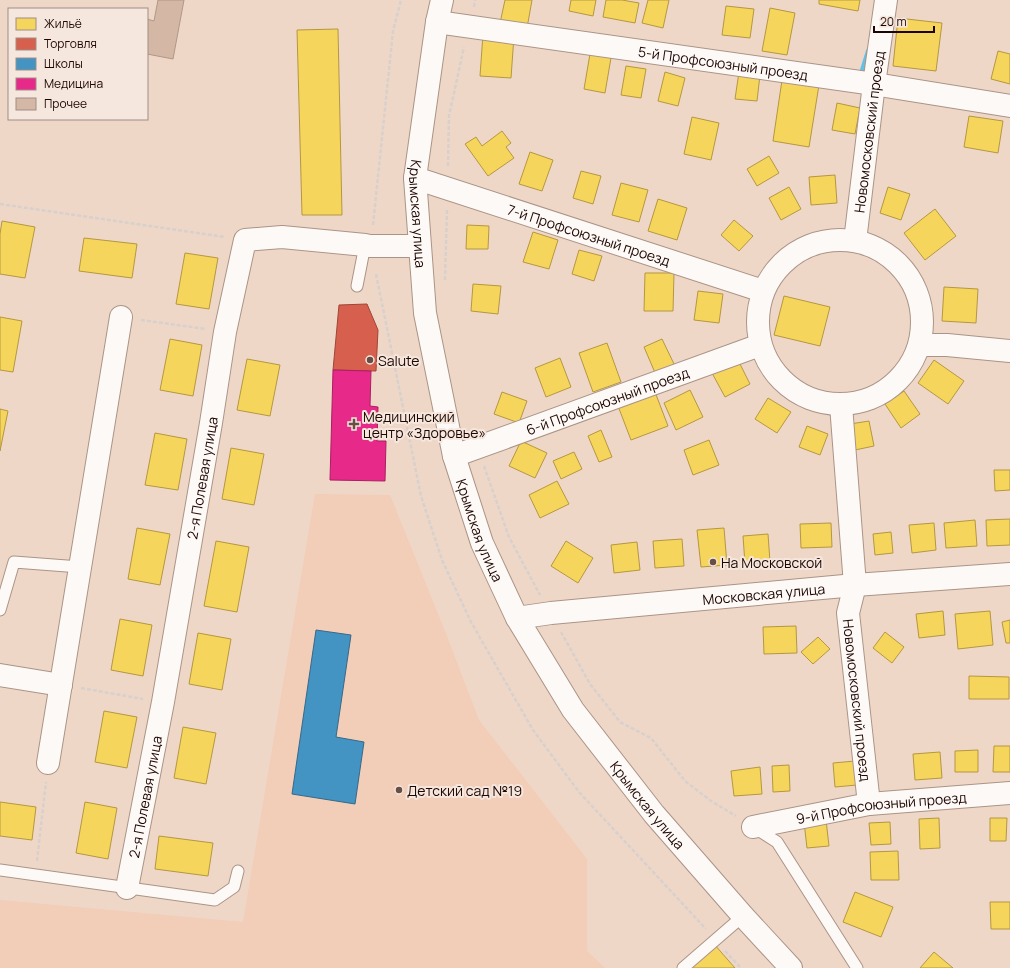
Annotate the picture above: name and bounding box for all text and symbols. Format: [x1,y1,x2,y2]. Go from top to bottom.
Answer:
legend [8,8,148,120]
scale bar [874,8,934,34]
text: 20 m [880,13,907,30]
text: Жильё [44,15,82,32]
text: Торговля [44,35,97,52]
street label: 5-й Профсоюзный проезд [637,41,809,84]
street label: Новомосковский проезд [849,49,888,214]
text: Школы [44,55,83,72]
text: Медицина [44,75,103,92]
text: Прочее [44,95,87,112]
street label: Крымская улица [405,159,431,269]
street label: 7-й Профсоюзный проезд [505,199,673,270]
place label: Salute [378,351,420,370]
marker: Salute [365,355,375,365]
street label: 6-й Профсоюзный проезд [523,362,691,439]
place label: Медицинский центр «Здоровье» [363,407,486,442]
street label: 2-я Полевая улица [182,415,221,540]
marker: Медицинский центр «Здоровье» [348,418,360,430]
street label: Крымская улица [452,476,508,585]
place label: На Московской [721,553,822,572]
marker: На Московской [708,557,718,567]
street label: Московская улица [702,578,826,609]
street label: Новомосковский проезд [839,618,876,782]
street label: 2-я Полевая улица [124,734,166,859]
street label: Крымская улица [606,757,689,853]
place label: Детский сад №19 [407,781,522,800]
marker: Детский сад №19 [394,785,404,795]
street label: 9-й Профсоюзный проезд [794,787,967,828]

